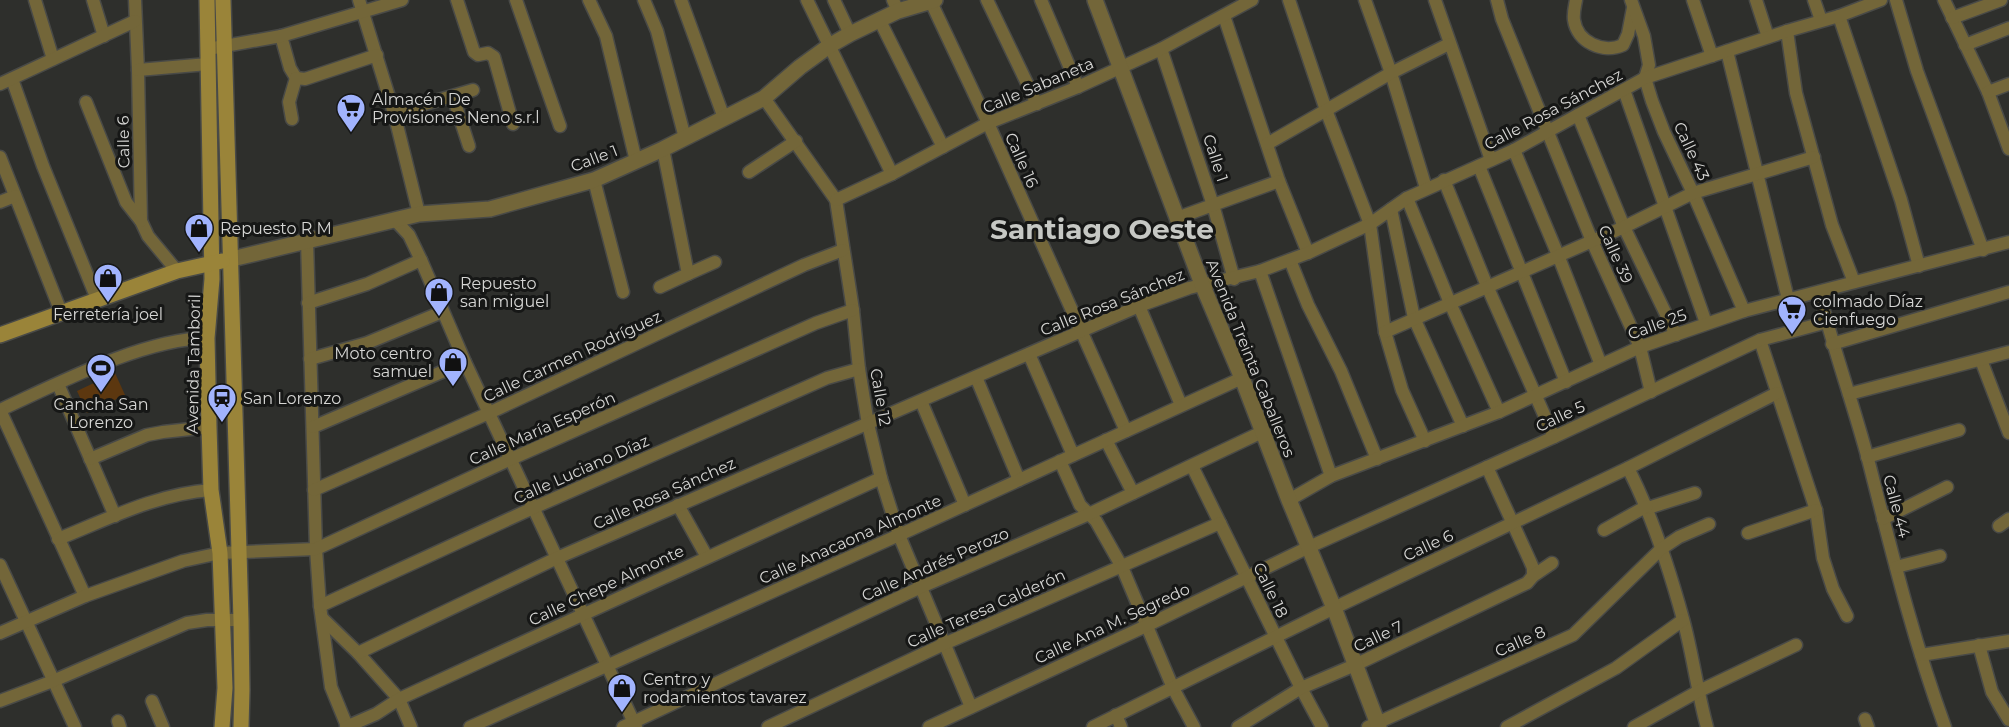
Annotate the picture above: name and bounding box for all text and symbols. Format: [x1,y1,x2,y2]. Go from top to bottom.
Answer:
street label: Calle Sabaneta [980,54,1097,117]
street label: Calle Rosa Sánchez [1481,65,1626,154]
place label: Almacén De Provisiones Neno s.r.l [372,90,540,127]
supermarket icon: Almacén De Provisiones Neno s.r.l [335,92,367,134]
street label: Calle 6 [114,115,133,169]
street label: Calle 43 [1670,119,1713,184]
street label: Calle 16 [1001,130,1042,191]
street label: Calle 1 [1199,132,1232,184]
street label: Calle 1 [568,141,620,176]
shop icon: Repuesto R M [183,212,215,254]
district label: Santiago Oeste [990,212,1214,246]
place label: Repuesto R M [220,219,332,238]
street label: Calle 39 [1594,222,1637,286]
street label: Avenida Treinta Caballeros [1202,256,1299,460]
shop icon: Ferretería joel [92,262,124,304]
street label: Calle Rosa Sánchez [1037,265,1187,340]
place label: Repuesto san miguel [460,274,549,311]
shop icon: Repuesto san miguel [423,276,455,318]
place label: colmado Díaz Cienfuego [1813,292,1923,329]
street label: Avenida Tamboril [183,294,204,434]
supermarket icon: colmado Díaz Cienfuego [1776,294,1808,336]
place label: Ferretería joel [53,305,163,324]
street label: Calle 25 [1625,305,1689,344]
street label: Calle Carmen Rodríguez [480,307,664,406]
place label: Moto centro samuel [334,344,432,381]
shop icon: Moto centro samuel [437,346,469,388]
sports icon: Cancha San Lorenzo [85,352,117,394]
street label: Calle 12 [866,367,895,427]
station icon: San Lorenzo [206,382,238,424]
street label: Calle María Esperón [466,388,618,469]
place label: San Lorenzo [243,389,341,408]
place label: Cancha San Lorenzo [54,395,148,432]
street label: Calle 5 [1533,397,1588,436]
street label: Calle Luciano Díaz [511,431,652,508]
street label: Calle Rosa Sánchez [590,454,738,533]
street label: Calle 44 [1879,473,1914,540]
street label: Calle Anacaona Almonte [756,491,944,588]
street label: Calle Andrés Perozo [859,523,1012,606]
street label: Calle 6 [1400,526,1456,565]
street label: Calle Chepe Almonte [526,541,687,630]
street label: Calle 18 [1249,559,1292,621]
street label: Calle Teresa Calderón [904,565,1068,652]
street label: Calle Ana M. Segredo [1032,579,1193,668]
street label: Calle 7 [1350,617,1406,656]
street label: Calle 8 [1492,622,1548,661]
place label: Centro y rodamientos tavarez [643,670,807,707]
shop icon: Centro y rodamientos tavarez [606,672,638,714]

